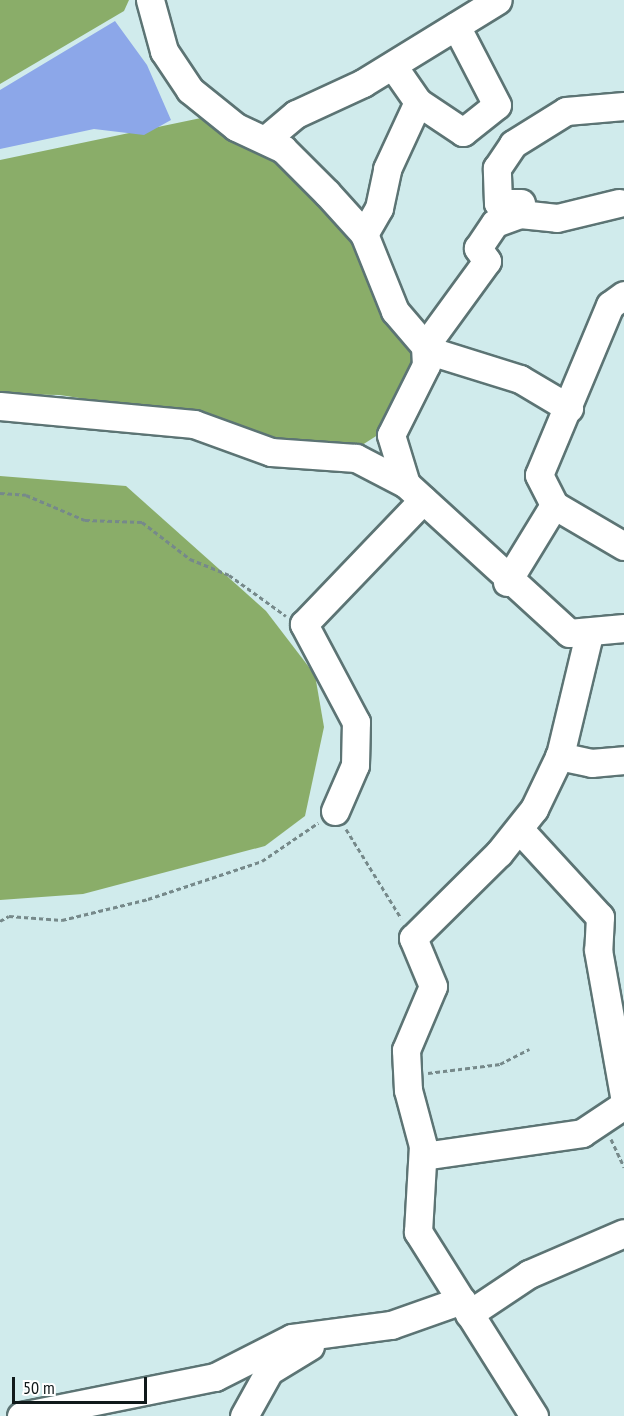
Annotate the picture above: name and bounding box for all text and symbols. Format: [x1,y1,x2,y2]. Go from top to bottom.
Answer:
scale bar [15,1365,150,1403]
text: 50 m [23,1376,55,1399]

